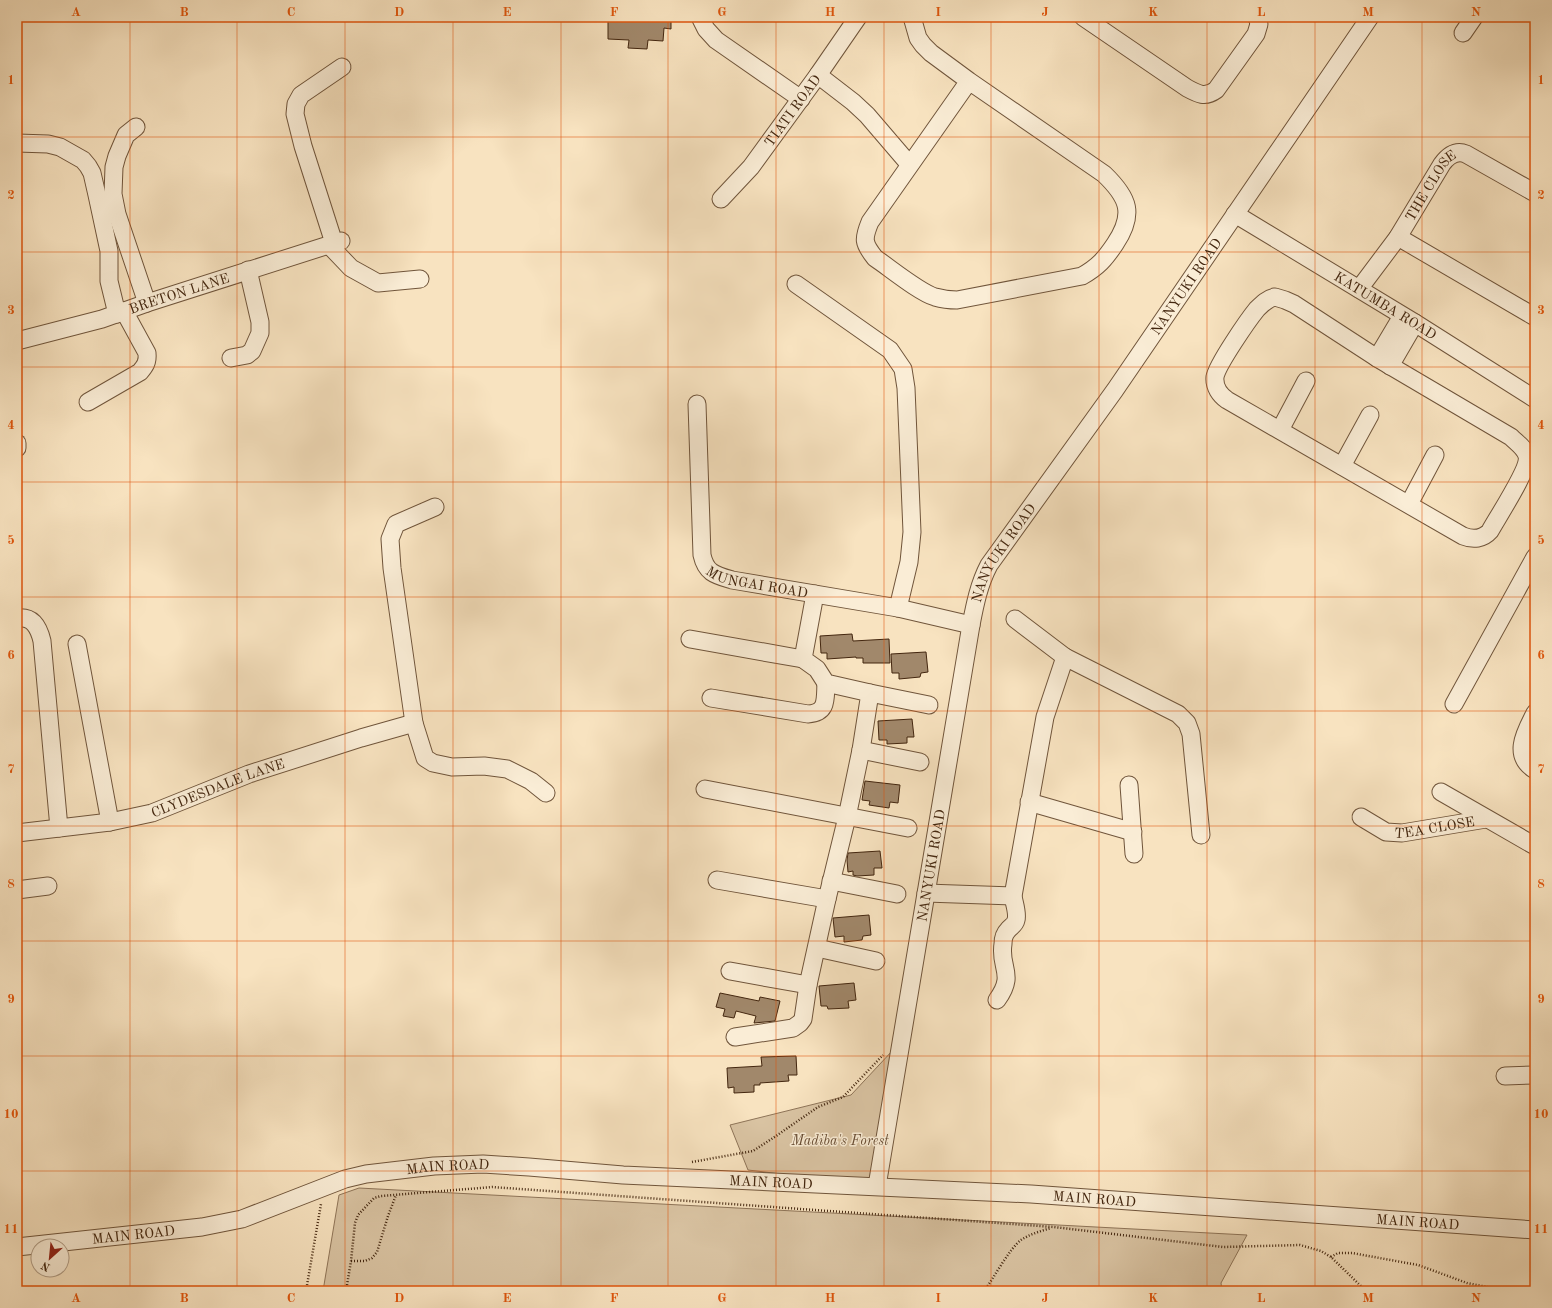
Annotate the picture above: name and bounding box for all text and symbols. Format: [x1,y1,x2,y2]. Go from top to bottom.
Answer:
text: A [71,6,81,19]
text: B [179,6,189,19]
text: C [287,6,295,19]
text: D [394,6,404,19]
text: E [503,6,512,19]
text: F [610,6,619,19]
text: G [717,6,727,19]
text: H [825,6,836,19]
text: I [935,6,941,19]
text: J [1041,6,1049,19]
text: K [1148,6,1158,19]
text: L [1257,6,1266,19]
text: M [1362,6,1374,19]
text: N [1471,6,1481,19]
street label: TIATI ROAD [762,72,824,149]
text: 1 [7,74,15,87]
text: 1 [1537,74,1545,87]
street label: THE CLOSE [1403,148,1459,224]
text: 2 [7,189,15,202]
text: 2 [1537,189,1545,202]
street label: NANYUKI ROAD [1149,236,1225,338]
street label: KATUMBA ROAD [1331,270,1439,343]
street label: BRETON LANE [127,271,231,317]
text: 3 [7,304,15,317]
text: 3 [1537,304,1545,317]
text: 4 [7,419,15,432]
text: 4 [1537,419,1545,432]
street label: NANYUKI ROAD [970,501,1039,604]
text: 5 [7,534,15,547]
text: 5 [1537,534,1545,547]
street label: MUNGAI ROAD [703,564,809,601]
text: 6 [7,649,15,662]
text: 6 [1537,649,1545,662]
street label: CLYDESDALE LANE [149,757,286,821]
text: 7 [7,763,15,776]
text: 7 [1537,763,1545,776]
street label: NANYUKI ROAD [915,808,948,923]
street label: TEA CLOSE [1394,815,1476,841]
text: 8 [7,878,15,891]
text: 8 [1537,878,1545,891]
text: 9 [7,993,15,1006]
text: 9 [1537,993,1545,1006]
text: 10 [3,1108,19,1121]
text: 10 [1533,1108,1549,1121]
park label: Madiba's Forest [790,1134,889,1148]
street label: MAIN ROAD [405,1158,490,1177]
street label: MAIN ROAD [729,1174,813,1192]
street label: MAIN ROAD [1052,1190,1137,1209]
street label: MAIN ROAD [1376,1213,1460,1233]
text: 11 [3,1223,19,1236]
text: 11 [1533,1223,1549,1236]
street label: MAIN ROAD [91,1224,176,1247]
north arrow [30,1238,70,1278]
text: N [39,1258,52,1272]
text: A [71,1292,81,1305]
text: B [179,1292,189,1305]
text: C [287,1292,295,1305]
text: D [394,1292,404,1305]
text: E [503,1292,512,1305]
text: F [610,1292,619,1305]
text: G [717,1292,727,1305]
text: H [825,1292,836,1305]
text: I [935,1292,941,1305]
text: J [1041,1292,1049,1305]
text: K [1148,1292,1158,1305]
text: L [1257,1292,1266,1305]
text: M [1362,1292,1374,1305]
text: N [1471,1292,1481,1305]

